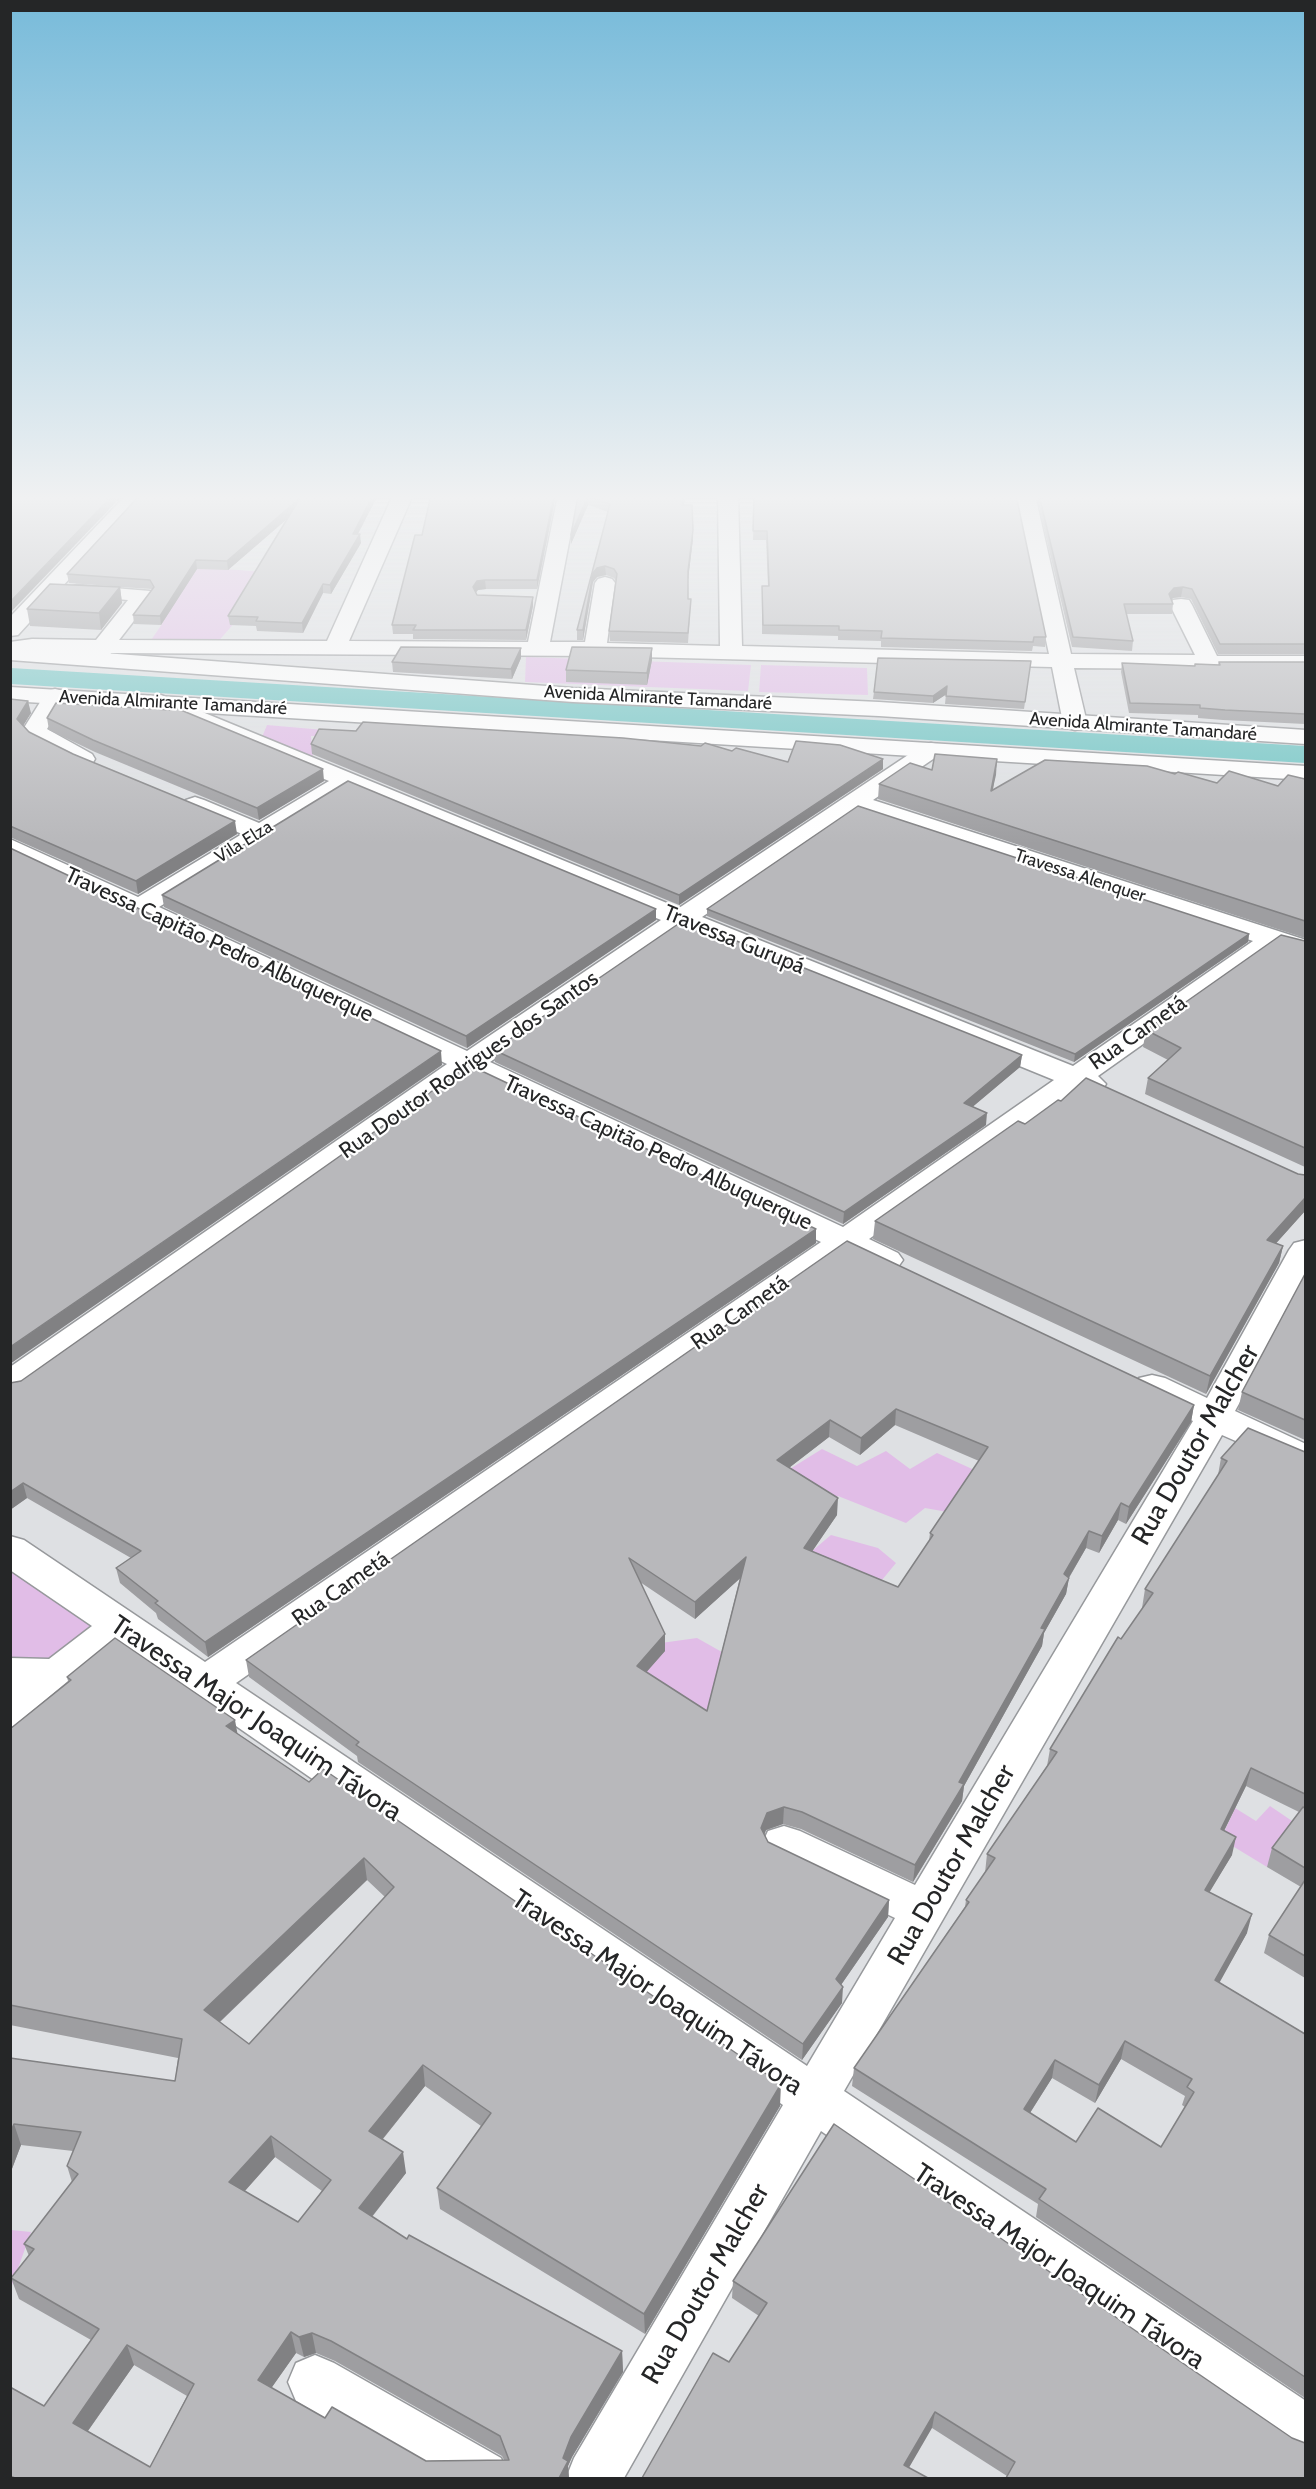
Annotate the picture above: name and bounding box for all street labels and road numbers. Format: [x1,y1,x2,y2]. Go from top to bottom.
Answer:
street label: Avenida Almirante Tamandaré [544,681,772,715]
street label: Avenida Almirante Tamandaré [59,686,287,720]
street label: Avenida Almirante Tamandaré [1029,708,1257,746]
street label: Vila Elza [211,816,277,868]
street label: Travessa Alenquer [1012,845,1148,907]
street label: Travessa Capitão Pedro Albuquerque [61,862,377,1028]
street label: Travessa Gurupá [660,900,808,980]
street label: Rua Doutor Rodrigues dos Santos [335,965,603,1165]
street label: Rua Cametá [1084,990,1192,1076]
street label: Travessa Capitão Pedro Albuquerque [500,1070,816,1236]
street label: Rua Cametá [686,1270,794,1356]
street label: Rua Doutor Malcher [1125,1339,1267,1551]
street label: Rua Cametá [287,1546,395,1632]
street label: Travessa Major Joaquim Távora [104,1609,408,1829]
street label: Rua Doutor Malcher [881,1759,1023,1971]
street label: Travessa Major Joaquim Távora [505,1883,809,2103]
street label: Travessa Major Joaquim Távora [907,2157,1211,2377]
street label: Rua Doutor Malcher [635,2178,777,2390]

